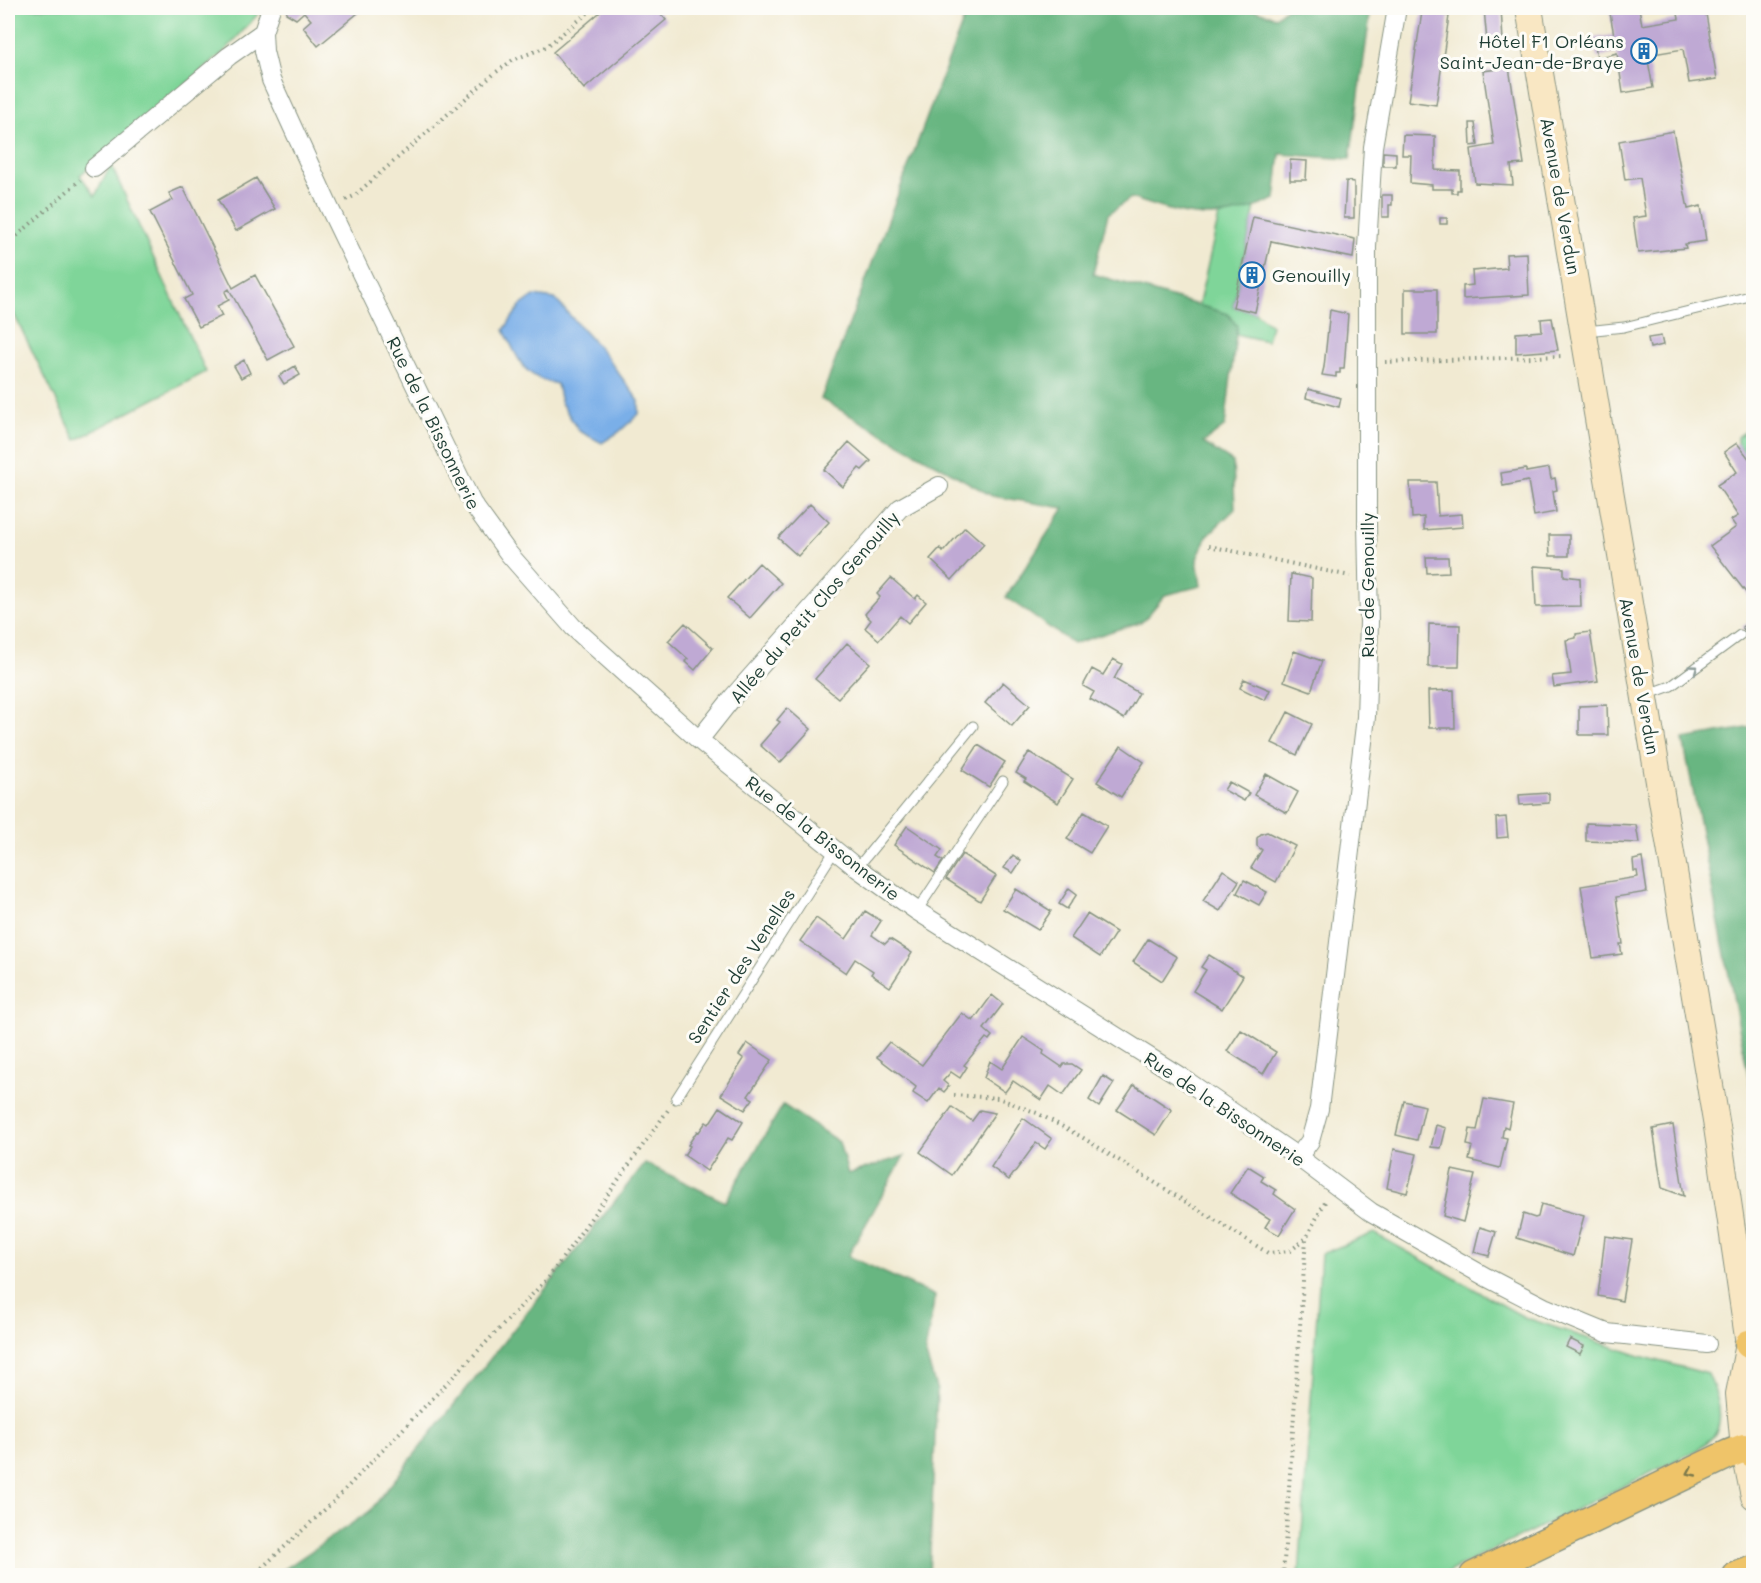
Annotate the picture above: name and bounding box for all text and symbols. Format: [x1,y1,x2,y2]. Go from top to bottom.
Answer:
place label: Hôtel F1 Orléans Saint-Jean-de-Braye [1440,29,1624,74]
building icon: Hôtel F1 Orléans Saint-Jean-de-Braye [1629,36,1659,66]
street label: Avenue de Verdun [1535,115,1587,277]
building icon: Genouilly [1237,260,1267,290]
place label: Genouilly [1272,263,1351,287]
street label: Rue de la Bissonnerie [382,332,486,514]
street label: Allée du Petit Clos Genouilly [724,506,904,708]
street label: Rue de Genouilly [1355,512,1379,658]
street label: Avenue de Verdun [1614,595,1666,757]
one-way arrow [1687,665,1698,676]
street label: Rue de la Bissonnerie [741,770,905,906]
street label: Sentier des Venelles [682,884,800,1048]
street label: Rue de la Bissonnerie [1140,1046,1310,1172]
one-way arrow [1687,1465,1698,1477]

